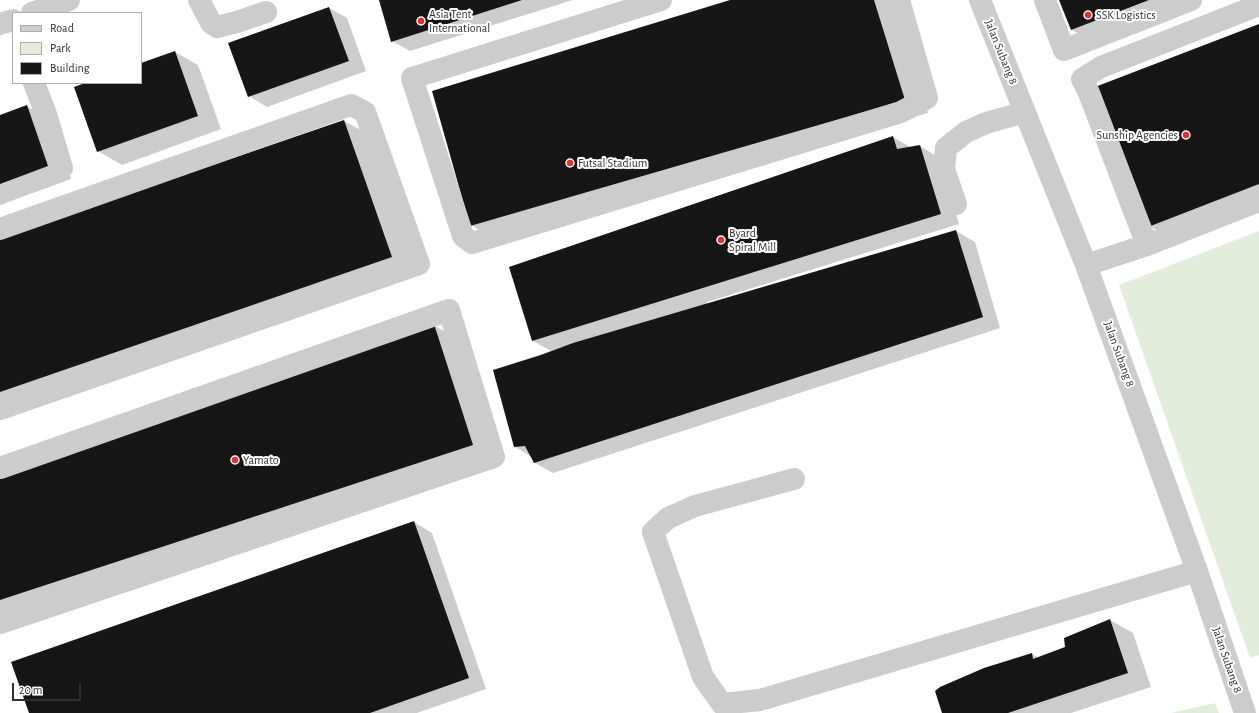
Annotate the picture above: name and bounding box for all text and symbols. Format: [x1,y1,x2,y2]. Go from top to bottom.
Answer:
place label: Asia Tent International [429,7,490,35]
place label: SSK Logistics [1096,8,1156,22]
marker: SSK Logistics [1083,10,1093,20]
legend [12,12,142,84]
marker: Asia Tent International [416,16,426,26]
street label: Jalan Subang 8 [981,17,1021,87]
text: Road [50,22,74,34]
text: Park [50,42,71,54]
text: Building [50,62,90,74]
place label: Sunship Agencies [1096,128,1178,142]
marker: Sunship Agencies [1181,130,1191,140]
place label: Futsal Stadium [578,156,647,170]
marker: Futsal Stadium [565,158,575,168]
place label: Byard Spiral Mill [729,226,776,254]
marker: Byard Spiral Mill [716,235,726,245]
street label: Jalan Subang 8 [1100,319,1138,389]
place label: Yamato [243,453,279,467]
marker: Yamato [230,455,240,465]
street label: Jalan Subang 8 [1209,625,1245,695]
scale bar [14,675,83,701]
text: 20 m [19,684,42,696]

